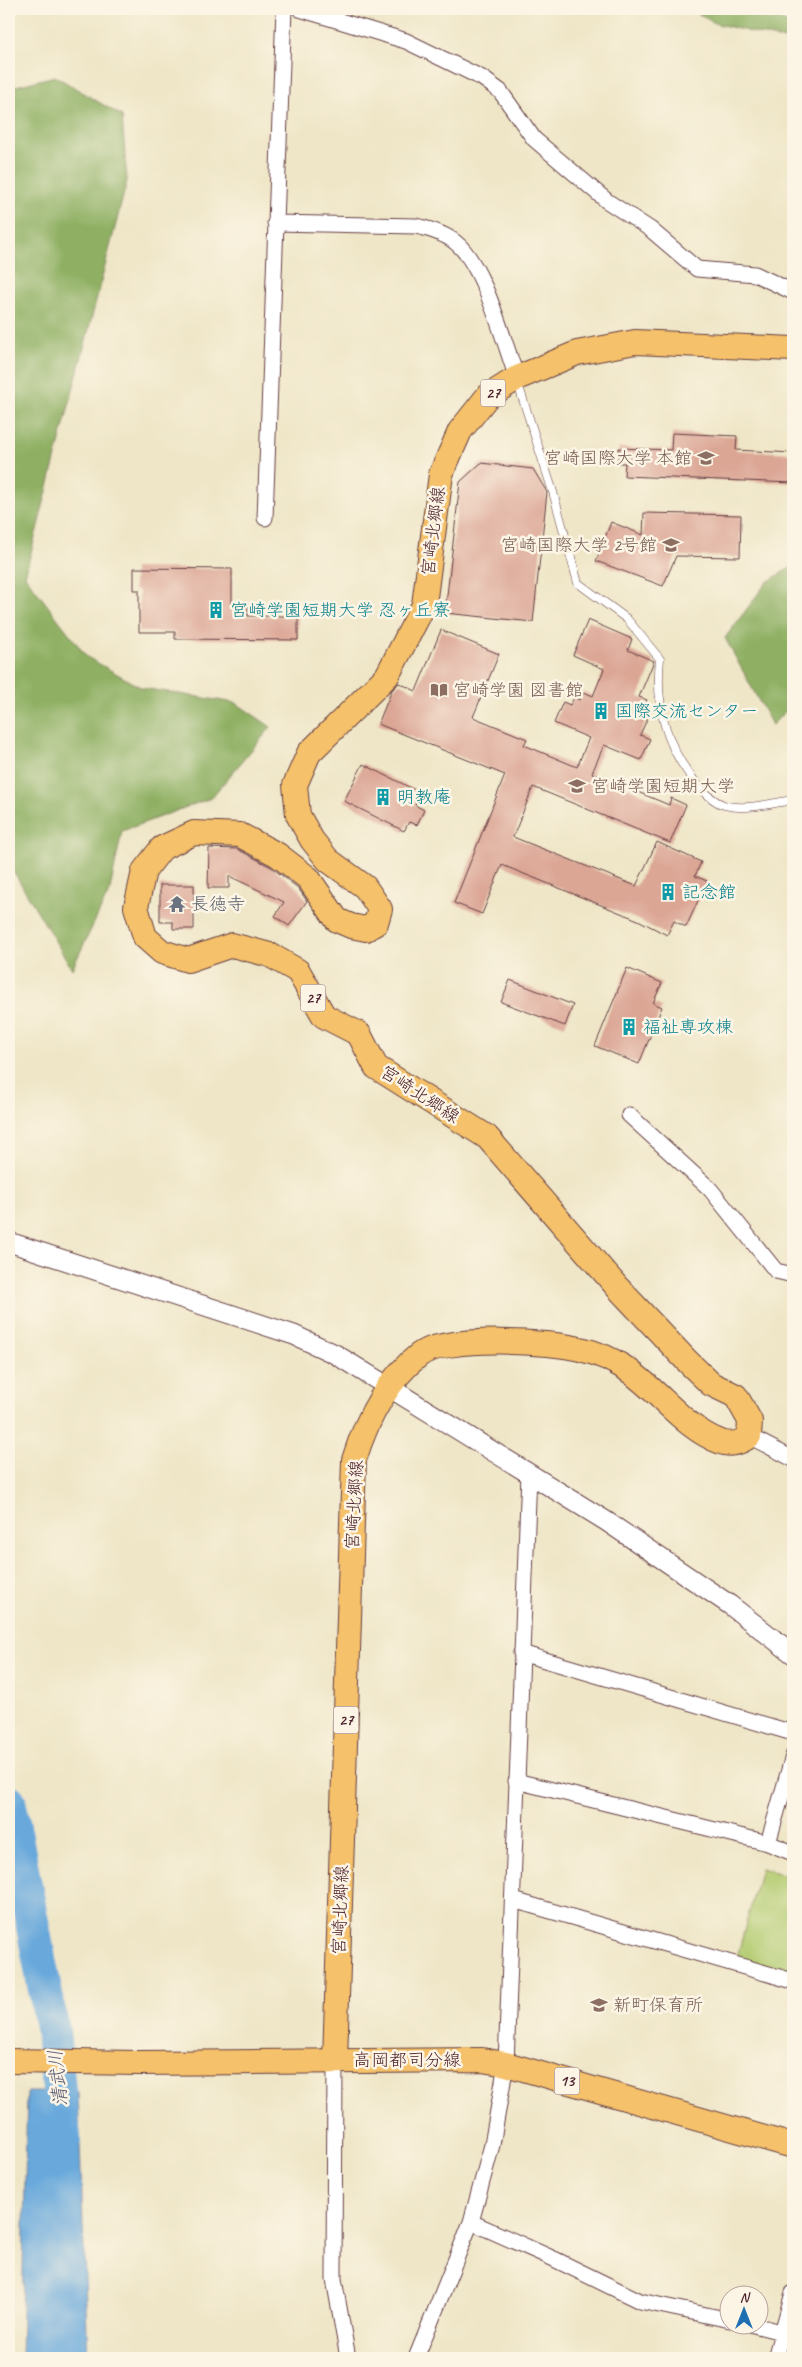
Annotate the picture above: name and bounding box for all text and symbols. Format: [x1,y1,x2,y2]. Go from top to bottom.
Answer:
road number: 27 [480,379,506,406]
place label: 宮崎国際大学 本館 [544,447,692,469]
school or university icon: 宮崎国際大学 本館 [696,448,716,468]
street label: 宮崎北郷線 [417,485,449,577]
place label: 宮崎国際大学 2号館 [501,534,657,556]
school or university icon: 宮崎国際大学 2号館 [661,535,681,555]
place label: 宮崎学園短期大学 忍ヶ丘寮 [230,599,450,621]
building icon: 宮崎学園短期大学 忍ヶ丘寮 [206,600,226,620]
place label: 宮崎学園 図書館 [453,679,583,701]
library icon: 宮崎学園 図書館 [429,680,449,700]
place label: 国際交流センター [615,700,758,722]
building icon: 国際交流センター [591,701,611,721]
place label: 宮崎学園短期大学 [591,775,735,797]
school or university icon: 宮崎学園短期大学 [567,776,587,796]
place label: 明教庵 [397,786,451,808]
building icon: 明教庵 [373,787,393,807]
place label: 記念館 [682,881,736,903]
building icon: 記念館 [658,882,678,902]
place label: 長徳寺 [191,893,245,915]
temple icon: 長徳寺 [167,894,187,914]
road number: 27 [300,984,326,1011]
place label: 福祉専攻棟 [643,1016,733,1038]
building icon: 福祉専攻棟 [619,1017,639,1037]
street label: 宮崎北郷線 [376,1060,464,1128]
street label: 宮崎北郷線 [341,1459,367,1551]
road number: 27 [334,1706,358,1734]
street label: 宮崎北郷線 [327,1865,353,1955]
place label: 新町保育所 [613,1994,703,2016]
school or university icon: 新町保育所 [589,1995,609,2015]
water label: 清武川 [43,2048,73,2108]
street label: 高岡都司分線 [353,2049,461,2071]
road number: 13 [554,2068,580,2094]
north arrow [720,2284,770,2334]
text: N [740,2289,751,2306]

